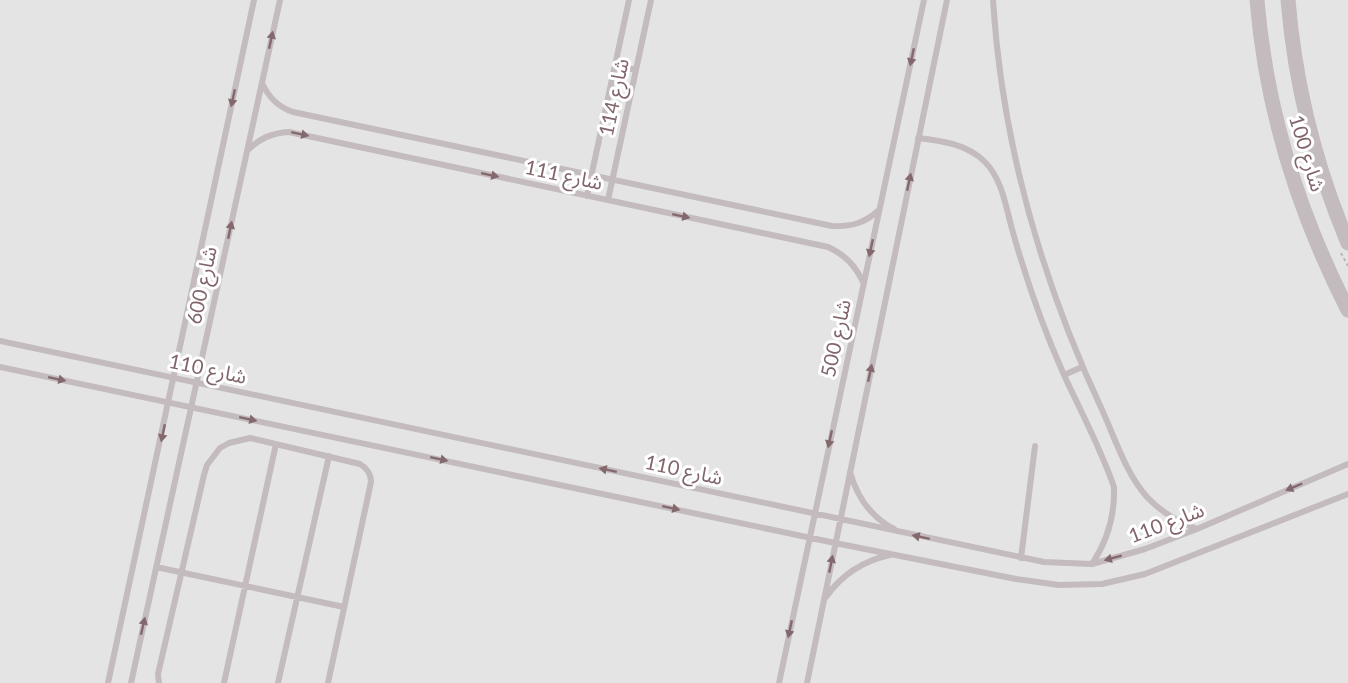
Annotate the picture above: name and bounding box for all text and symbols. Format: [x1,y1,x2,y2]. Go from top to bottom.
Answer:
one-way arrow [267,30,276,49]
one-way arrow [907,48,916,67]
street label: شارع 114 [593,56,637,139]
one-way arrow [228,89,237,108]
street label: شارع 100 [1281,112,1331,195]
one-way arrow [291,130,310,139]
street label: شارع 111 [522,154,605,198]
one-way arrow [481,171,500,180]
one-way arrow [905,172,914,191]
one-way arrow [672,212,691,221]
one-way arrow [226,221,235,240]
one-way arrow [865,239,875,257]
street label: شارع 600 [181,244,225,327]
street label: شارع 500 [815,297,859,380]
street label: شارع 110 [166,348,249,392]
one-way arrow [866,363,875,382]
one-way arrow [48,375,67,384]
one-way arrow [239,415,258,424]
one-way arrow [157,424,167,442]
one-way arrow [825,429,834,448]
street label: شارع 110 [642,449,725,493]
one-way arrow [430,455,449,464]
one-way arrow [598,465,617,474]
one-way arrow [1285,482,1303,492]
street label: شارع 110 [1125,497,1209,551]
one-way arrow [662,504,681,513]
one-way arrow [912,532,931,541]
one-way arrow [827,554,836,573]
one-way arrow [1104,554,1122,564]
one-way arrow [139,617,149,635]
one-way arrow [785,620,794,639]

